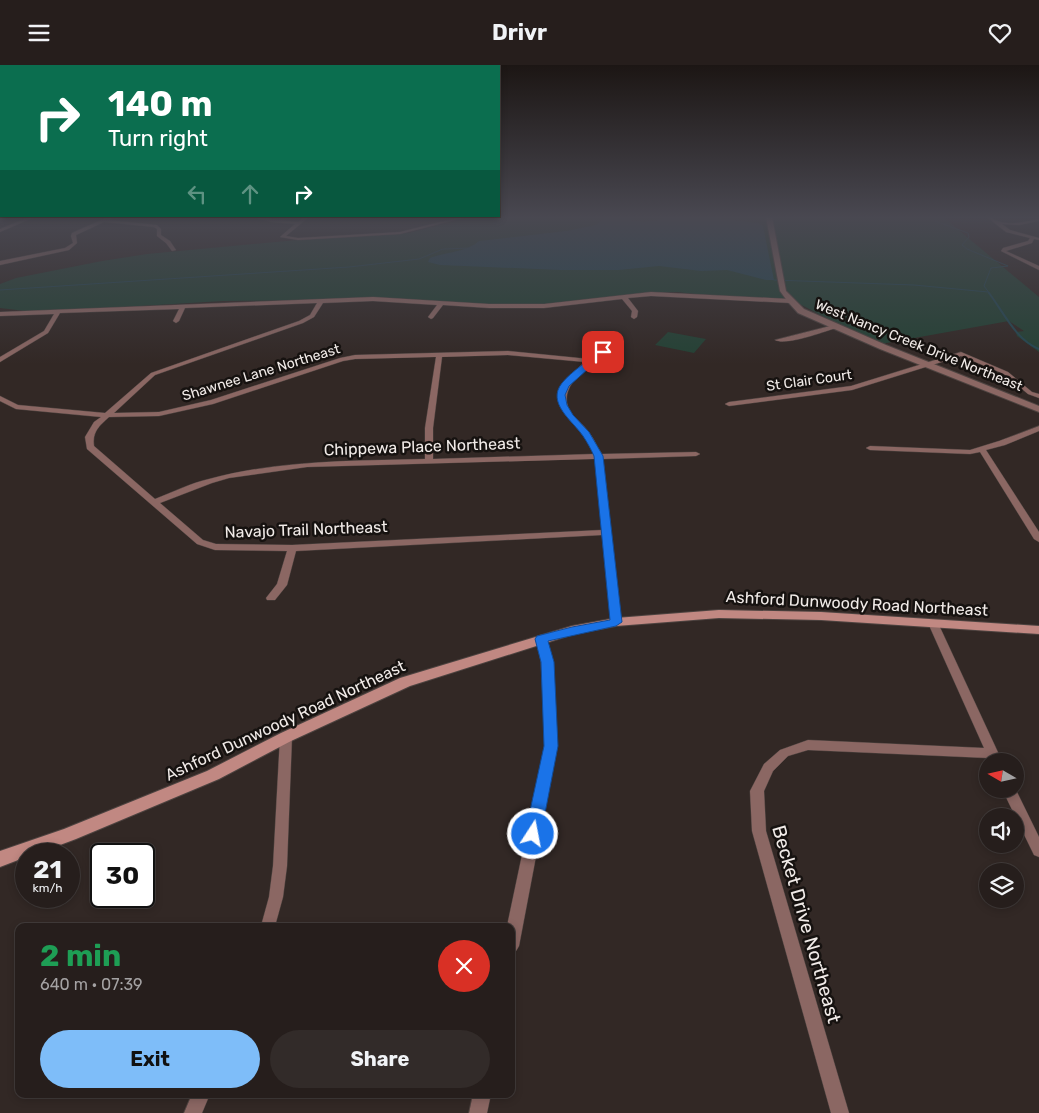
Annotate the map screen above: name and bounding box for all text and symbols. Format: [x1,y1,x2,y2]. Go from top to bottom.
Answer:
icon: menu [25,19,53,47]
text: Drivr [492,19,547,46]
icon: heart [986,19,1014,47]
text: 140 m [108,83,213,125]
icon: right [25,85,90,150]
text: Turn right [108,125,208,152]
icon: left [183,180,211,208]
icon: ahead [236,180,264,208]
icon: right [289,180,317,208]
street label: West Nancy Creek Drive Northeast [813,296,1025,395]
pin [582,331,624,373]
icon: arrive [589,338,617,366]
street label: Shawnee Lane Northeast [180,340,343,405]
street label: St Clair Court [765,366,854,395]
street label: Chippewa Place Northeast [323,434,521,459]
street label: Navajo Trail Northeast [224,517,388,542]
street label: Ashford Dunwoody Road Northeast [725,587,989,620]
street label: Ashford Dunwoody Road Northeast [162,656,408,785]
north arrow [979,753,1024,797]
map controls [979,753,1024,908]
position arrow [506,807,558,859]
button: sound [979,808,1024,853]
street label: Becket Drive Northeast [767,823,846,1026]
speed limit sign: 30 [90,843,155,908]
text: 21 [33,855,62,884]
button: layers [979,863,1024,908]
text: km/h [33,881,62,895]
text: 2 min [40,938,121,974]
button: close [438,940,490,992]
text: 640 m · 07:39 [40,975,143,994]
button: Exit [40,1030,260,1088]
button: Share [270,1030,490,1088]

